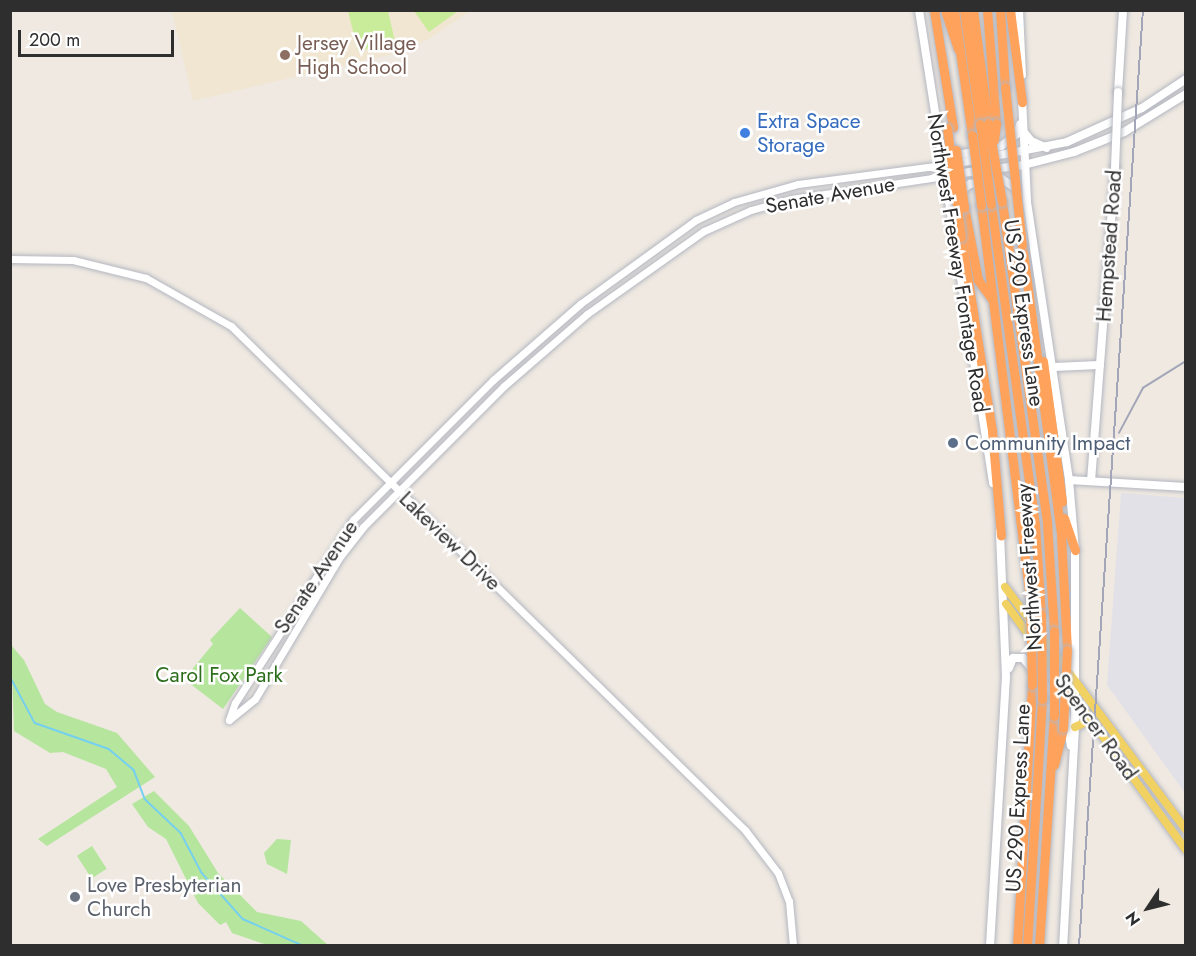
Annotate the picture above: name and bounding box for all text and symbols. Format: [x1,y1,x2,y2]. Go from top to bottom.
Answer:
scale bar [21,18,177,56]
text: 200 m [29,27,80,53]
place label: Jersey Village High School [297,30,416,80]
marker: Jersey Village High School [278,48,292,62]
place label: Extra Space Storage [757,108,860,158]
street label: Northwest Freeway Frontage Road [922,112,994,414]
marker: Extra Space Storage [738,126,752,140]
street label: Hempstead Road [1091,169,1127,323]
street label: Senate Avenue [763,171,897,219]
street label: US 290 Express Lane [998,218,1050,408]
place label: Community Impact [965,430,1130,456]
marker: Community Impact [946,436,960,450]
street label: Northwest Freeway [1011,483,1047,651]
street label: Lakeview Drive [394,486,506,596]
street label: Senate Avenue [269,516,363,638]
park label: Carol Fox Park [155,662,283,688]
street label: Spencer Road [1049,669,1143,785]
street label: US 290 Express Lane [1000,703,1036,893]
place label: Love Presbyterian Church [87,872,241,922]
north arrow [1118,878,1178,938]
marker: Love Presbyterian Church [68,890,82,904]
text: N [1120,907,1146,930]

